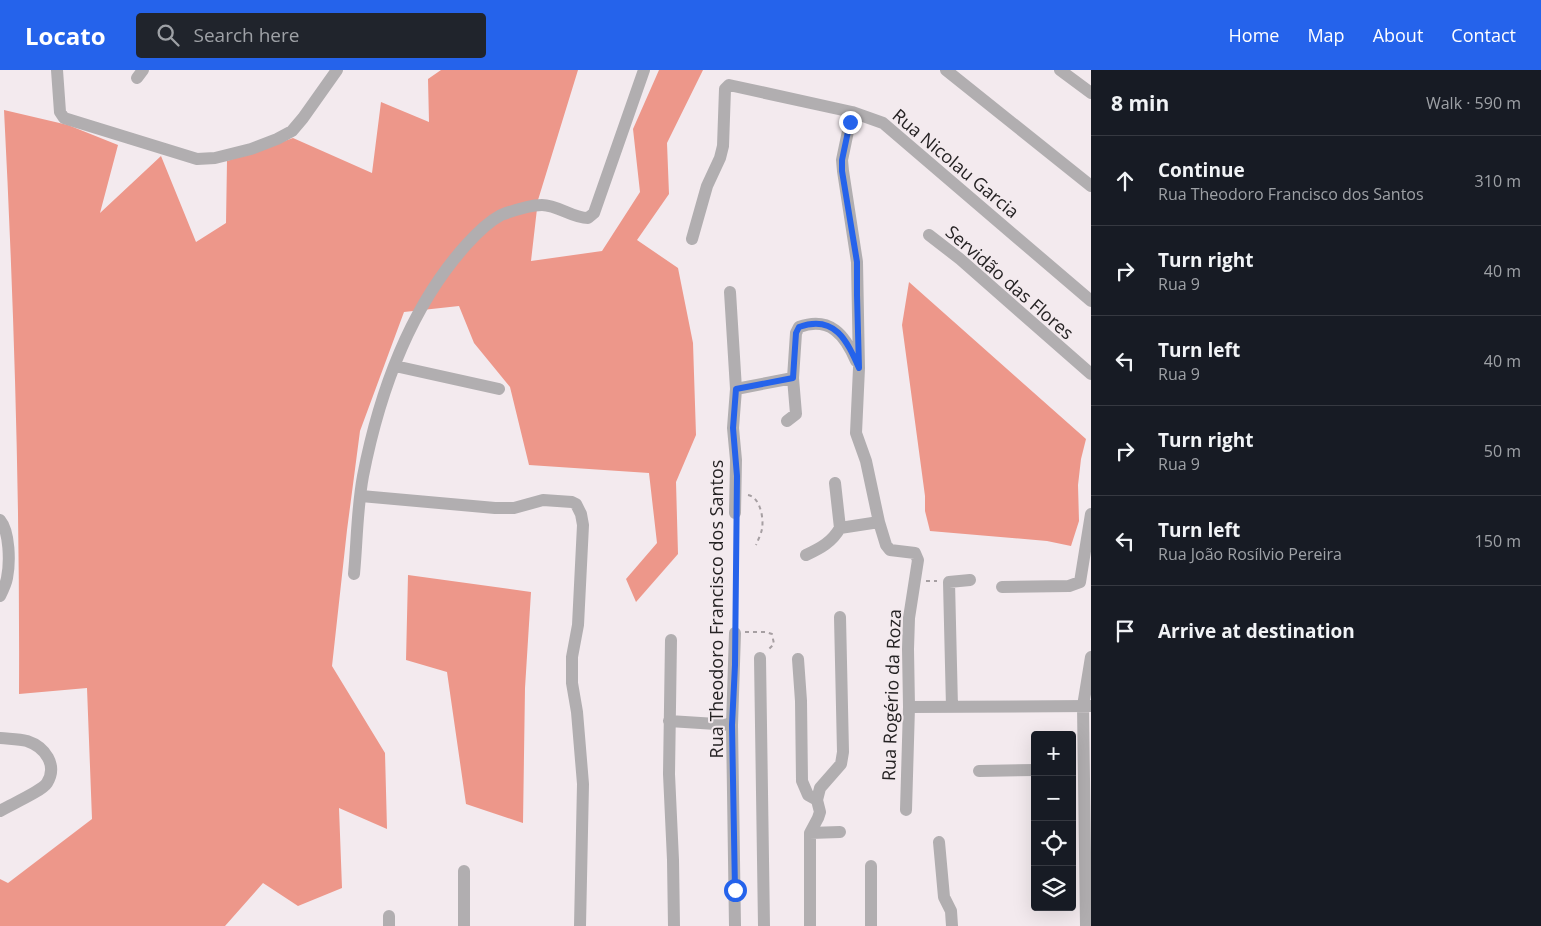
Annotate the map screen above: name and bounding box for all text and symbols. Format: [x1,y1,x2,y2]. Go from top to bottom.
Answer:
search box [136,13,486,58]
text: Locato [25,19,106,52]
icon: search [154,21,182,49]
text: Search here [194,22,299,48]
text: Home [1229,23,1279,47]
text: Map [1307,23,1345,47]
text: About [1373,23,1423,47]
text: Contact [1451,23,1516,47]
text: 8 min [1111,89,1169,117]
text: Walk · 590 m [1426,92,1521,114]
street label: Rua Nicolau Garcia [888,103,1024,223]
route end [839,111,862,134]
text: Continue [1158,157,1245,183]
icon: ahead [1111,167,1139,195]
text: 310 m [1475,170,1521,192]
text: Rua Theodoro Francisco dos Santos [1158,183,1424,205]
street label: Servidão das Flores [941,220,1079,344]
text: Turn right [1158,247,1253,273]
icon: right [1111,257,1139,285]
text: 40 m [1484,260,1521,282]
text: Rua 9 [1158,273,1200,295]
text: Turn left [1158,337,1240,363]
icon: left [1111,347,1139,375]
text: 40 m [1484,350,1521,372]
text: Rua 9 [1158,363,1200,385]
text: Turn right [1158,427,1253,453]
icon: right [1111,437,1139,465]
text: 50 m [1484,440,1521,462]
text: Rua 9 [1158,453,1200,475]
street label: Rua Theodoro Francisco dos Santos [704,460,728,758]
text: Turn left [1158,517,1240,543]
icon: left [1111,527,1139,555]
text: 150 m [1475,530,1521,552]
text: Rua João Rosílvio Pereira [1158,543,1342,565]
street label: Rua Rogério da Roza [876,609,906,781]
icon: arrive [1111,617,1139,645]
text: Arrive at destination [1158,618,1355,644]
map controls [1031,731,1076,911]
button: + [1031,731,1076,776]
button: − [1031,776,1076,821]
button: locate [1031,821,1076,866]
button: layers [1031,866,1076,911]
route start [724,879,747,902]

